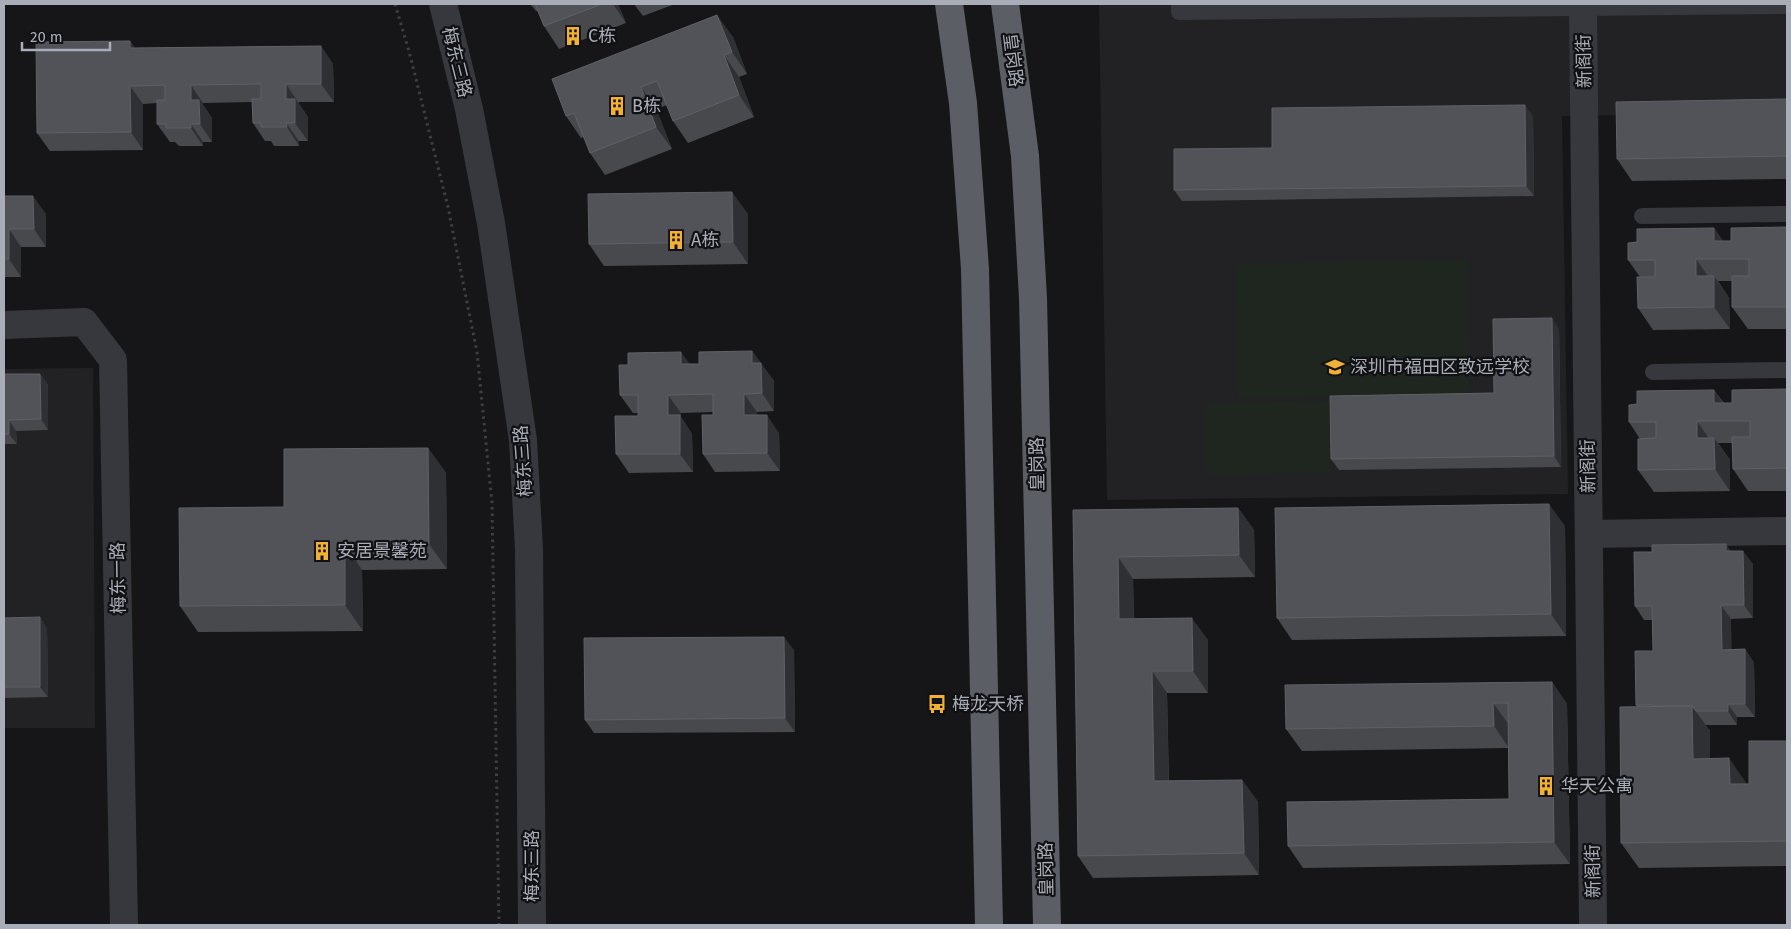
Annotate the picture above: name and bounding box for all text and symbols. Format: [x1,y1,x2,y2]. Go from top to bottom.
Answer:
scale bar [22,20,110,52]
street label: 梅东三路 [438,24,476,100]
building icon: C栋 [562,25,584,47]
place label: C栋 [588,25,616,47]
text: 20 m [30,28,63,46]
street label: 皇岗路 [999,32,1027,88]
street label: 新阁街 [1573,34,1595,88]
building icon: B栋 [606,95,628,117]
place label: B栋 [632,95,661,117]
building icon: A栋 [665,229,687,251]
place label: A栋 [691,229,719,251]
school or university icon: 深圳市福田区致远学校 [1324,356,1346,378]
place label: 深圳市福田区致远学校 [1350,356,1530,378]
street label: 梅东三路 [510,424,536,498]
street label: 皇岗路 [1026,437,1048,491]
street label: 新阁街 [1577,439,1599,493]
building icon: 安居景馨苑 [311,540,333,562]
place label: 安居景馨苑 [337,540,427,562]
street label: 梅东一路 [106,542,130,614]
bus stop icon: 梅龙天桥 [926,693,948,715]
place label: 梅龙天桥 [952,693,1024,715]
building icon: 华天公寓 [1535,775,1557,797]
place label: 华天公寓 [1561,775,1633,797]
street label: 梅东三路 [521,830,543,902]
street label: 皇岗路 [1035,842,1057,896]
street label: 新阁街 [1582,844,1604,898]

